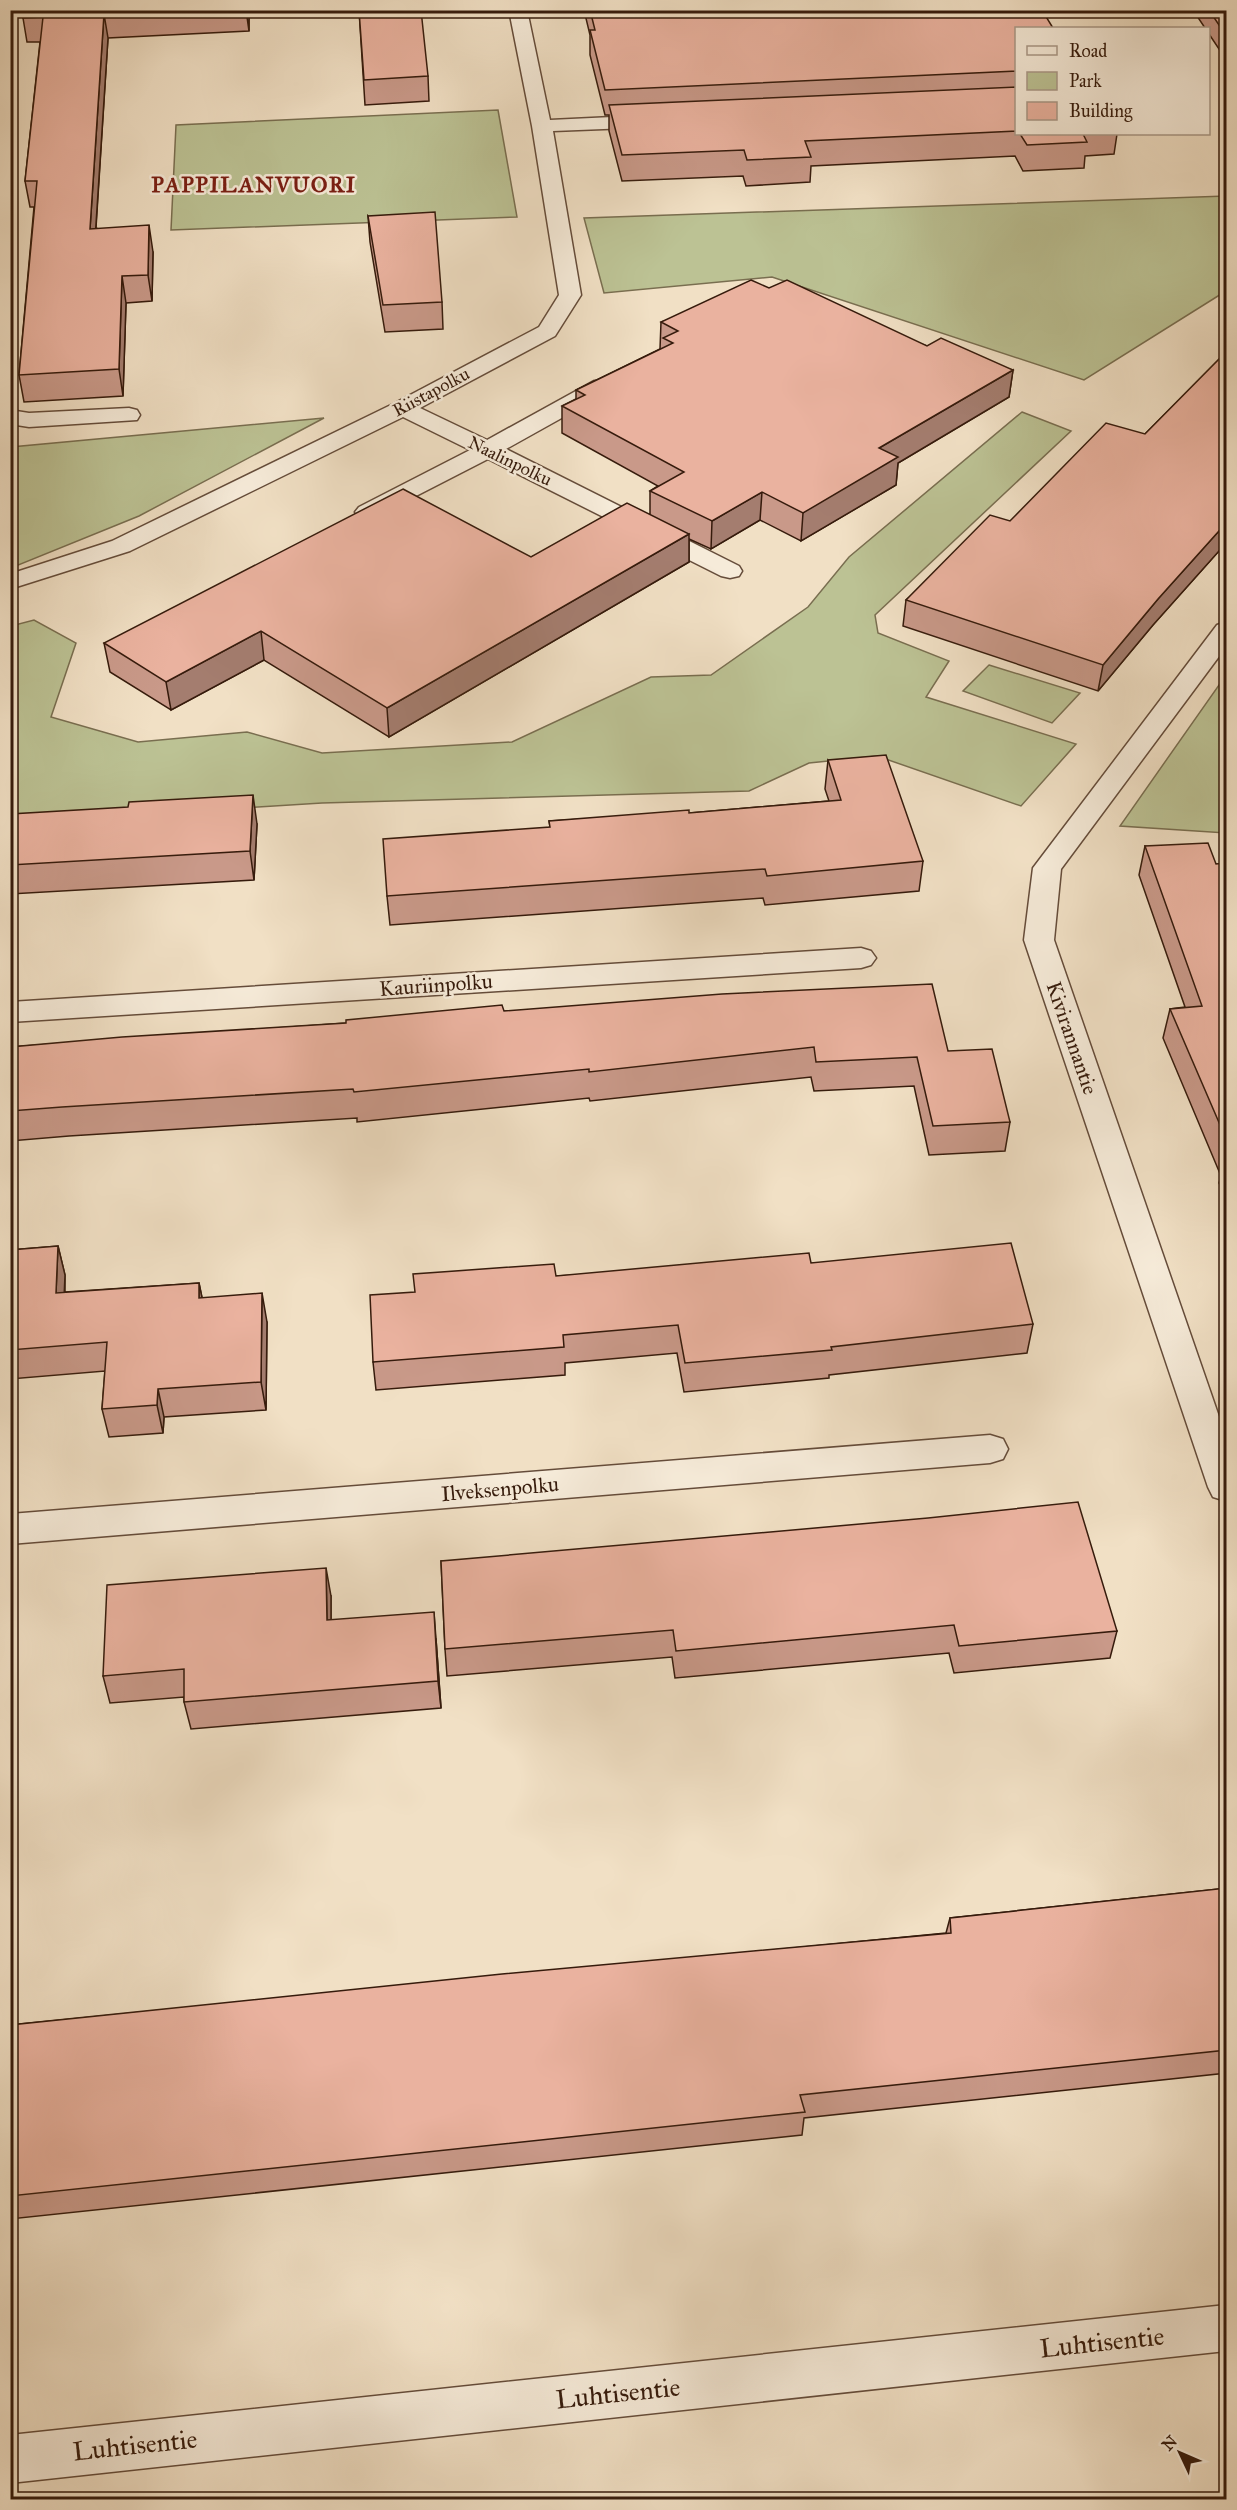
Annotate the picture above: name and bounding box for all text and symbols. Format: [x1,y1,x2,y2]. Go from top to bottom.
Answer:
legend [1015,27,1210,135]
text: Road [1069,40,1107,62]
text: Park [1069,70,1102,92]
text: Building [1069,100,1133,123]
district label: PAPPILANVUORI [151,171,357,198]
street label: Riistapolku [389,362,474,421]
street label: Naalinpolku [464,431,556,491]
street label: Kauriinpolku [378,968,494,1002]
street label: Kivirannantie [1041,978,1104,1098]
street label: Ilveksenpolku [440,1471,560,1507]
street label: Luhtisentie [1038,2320,1166,2364]
street label: Luhtisentie [554,2371,682,2415]
street label: Luhtisentie [71,2423,199,2467]
north arrow [1150,2423,1210,2483]
text: N [1158,2431,1181,2454]

